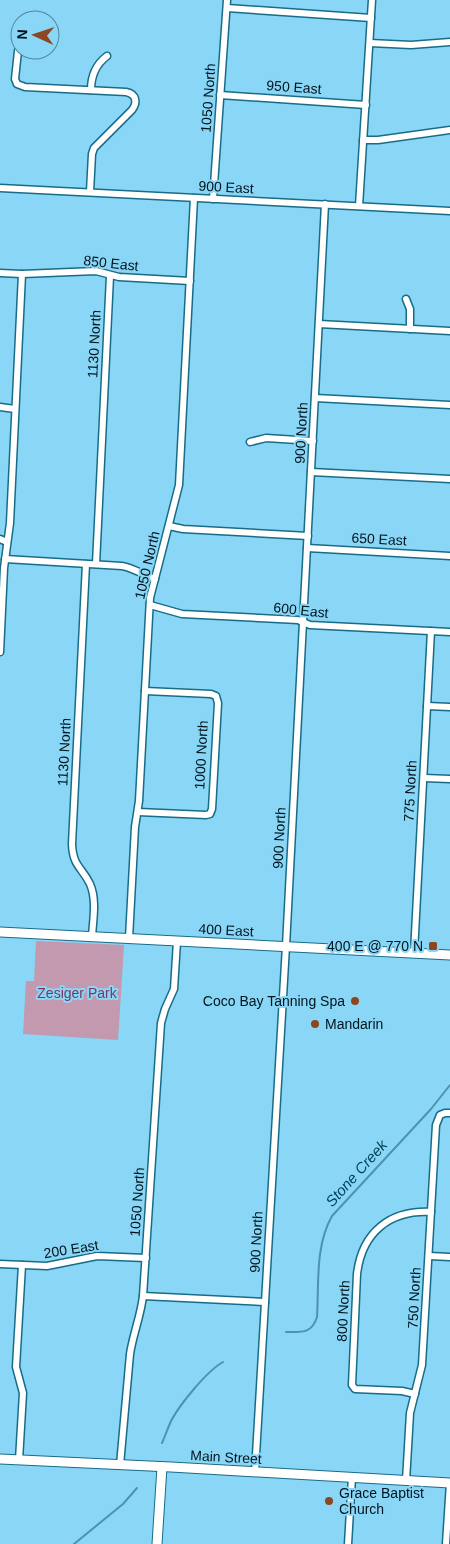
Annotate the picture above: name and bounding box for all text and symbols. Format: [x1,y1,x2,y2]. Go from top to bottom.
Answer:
north arrow [10,10,60,60]
text: N [14,29,30,40]
street label: 1050 North [198,63,218,133]
street label: 950 East [266,77,322,97]
street label: 900 East [198,178,254,196]
street label: 850 East [83,252,139,274]
street label: 1130 North [84,310,104,378]
street label: 900 North [291,402,311,464]
street label: 1050 North [131,529,163,601]
street label: 650 East [351,530,407,548]
street label: 600 East [273,599,329,621]
street label: 1130 North [54,718,74,786]
street label: 1000 North [191,720,211,790]
street label: 775 North [400,760,420,822]
street label: 900 North [269,807,289,869]
street label: 400 East [198,921,254,939]
place label: 400 E @ 770 N [327,938,423,954]
marker: 400 E @ 770 N [427,940,439,952]
park label: Zesiger Park [37,985,118,1001]
place label: Coco Bay Tanning Spa [203,993,345,1009]
marker: Coco Bay Tanning Spa [349,995,361,1007]
place label: Mandarin [325,1016,383,1032]
marker: Mandarin [309,1018,321,1030]
water label: Stone Creek [322,1135,391,1210]
street label: 1050 North [127,1167,147,1237]
street label: 900 North [246,1211,266,1273]
street label: 200 East [42,1237,100,1261]
street label: 750 North [404,1267,424,1329]
street label: 800 North [333,1280,353,1342]
street label: Main Street [190,1447,262,1467]
place label: Grace Baptist Church [339,1485,424,1517]
marker: Grace Baptist Church [323,1495,335,1507]

